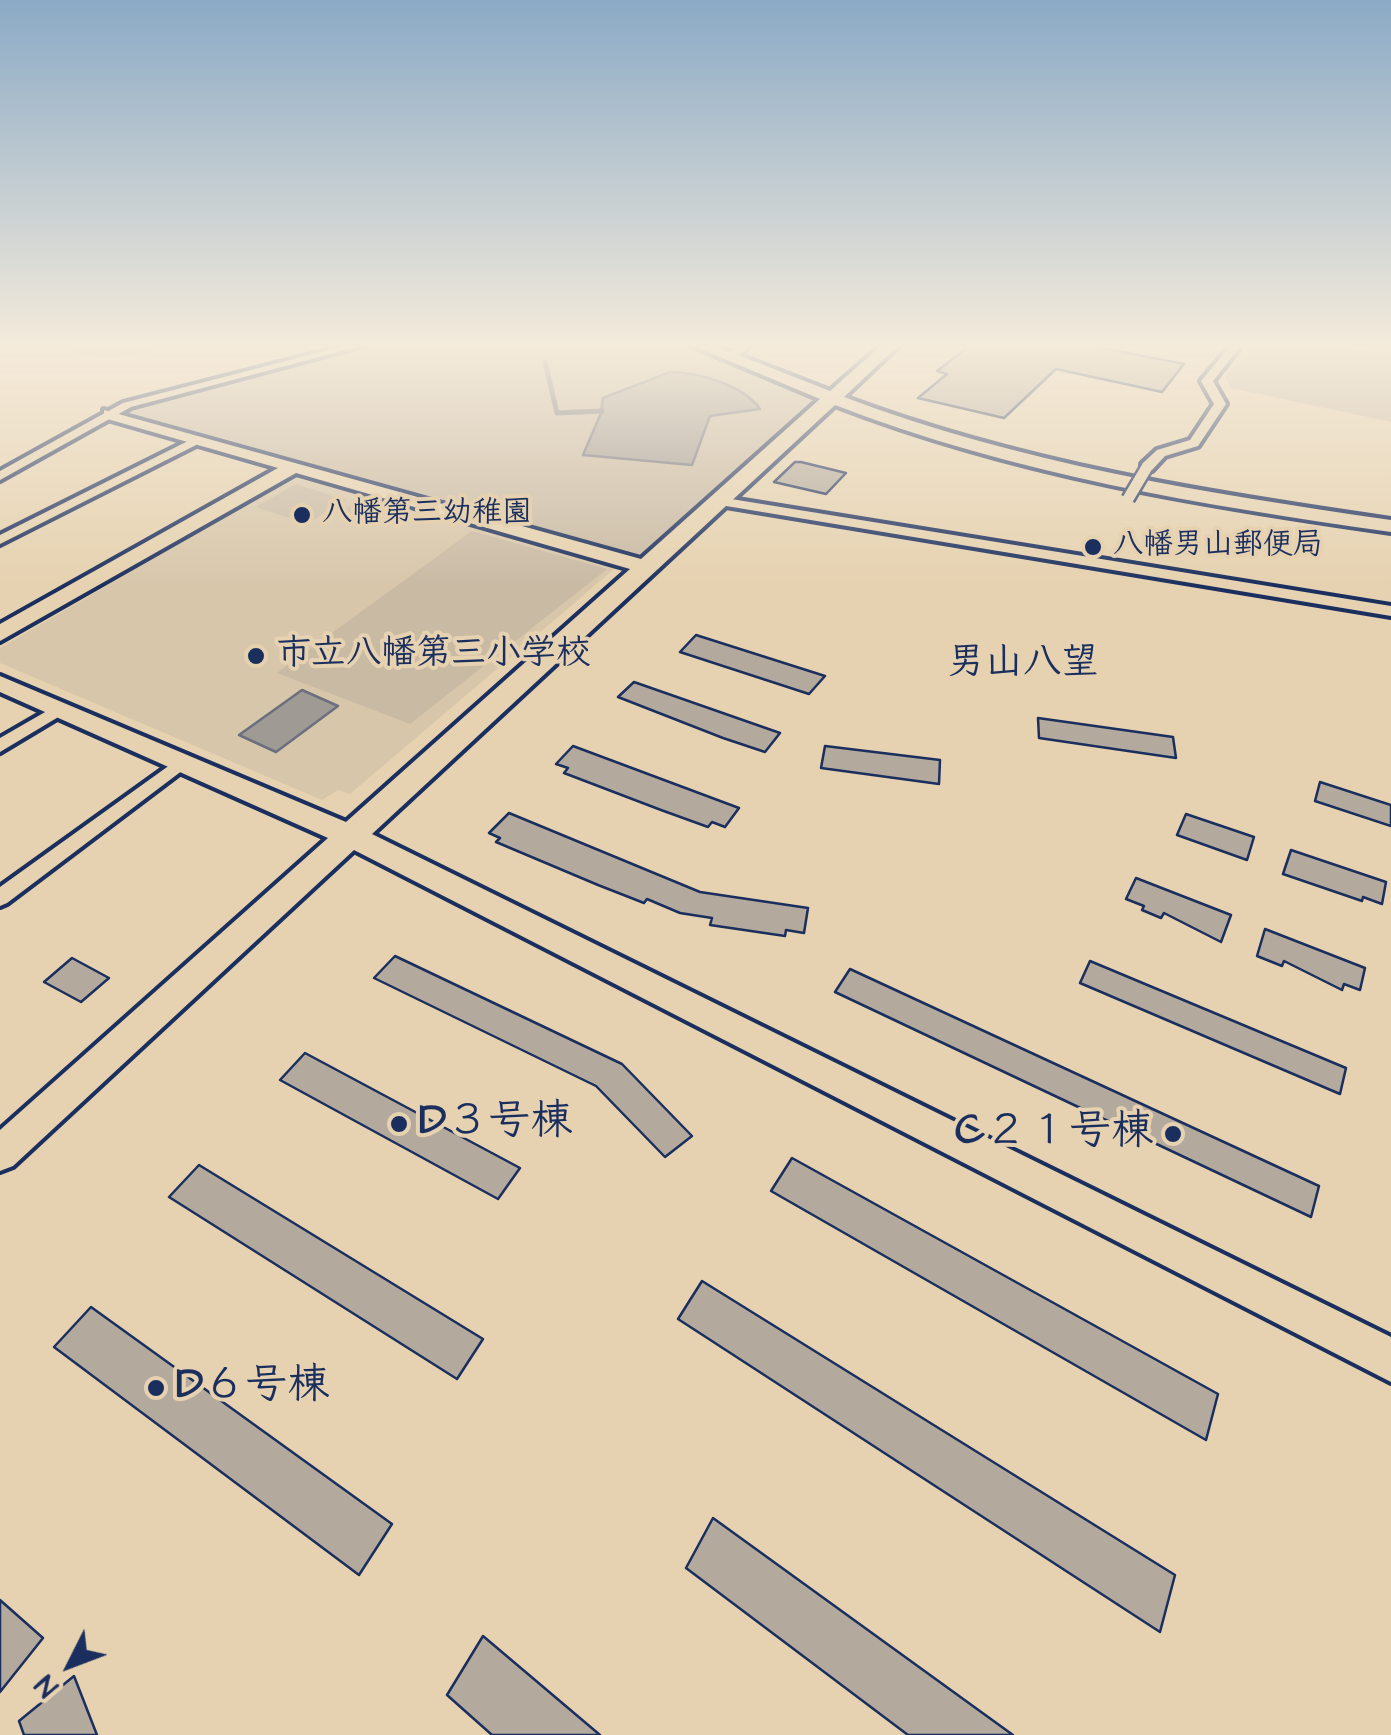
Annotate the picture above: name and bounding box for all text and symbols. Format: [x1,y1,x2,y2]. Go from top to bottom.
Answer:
place label: 八幡第三幼稚園 [322,497,532,533]
marker: 八幡第三幼稚園 [291,504,313,526]
place label: 八幡男山郵便局 [1113,529,1323,565]
marker: 八幡男山郵便局 [1082,536,1104,558]
place label: 市立八幡第三小学校 [276,635,591,677]
district label: 男山八望 [947,642,1099,688]
marker: 市立八幡第三小学校 [245,645,267,667]
place label: D３号棟 [419,1099,572,1149]
place label: C２１号棟 [955,1109,1153,1159]
marker: D３号棟 [388,1113,410,1135]
marker: C２１号棟 [1162,1123,1184,1145]
place label: D６号棟 [176,1363,329,1413]
marker: D６号棟 [145,1377,167,1399]
north arrow [20,1615,120,1715]
text: N [27,1666,68,1705]

